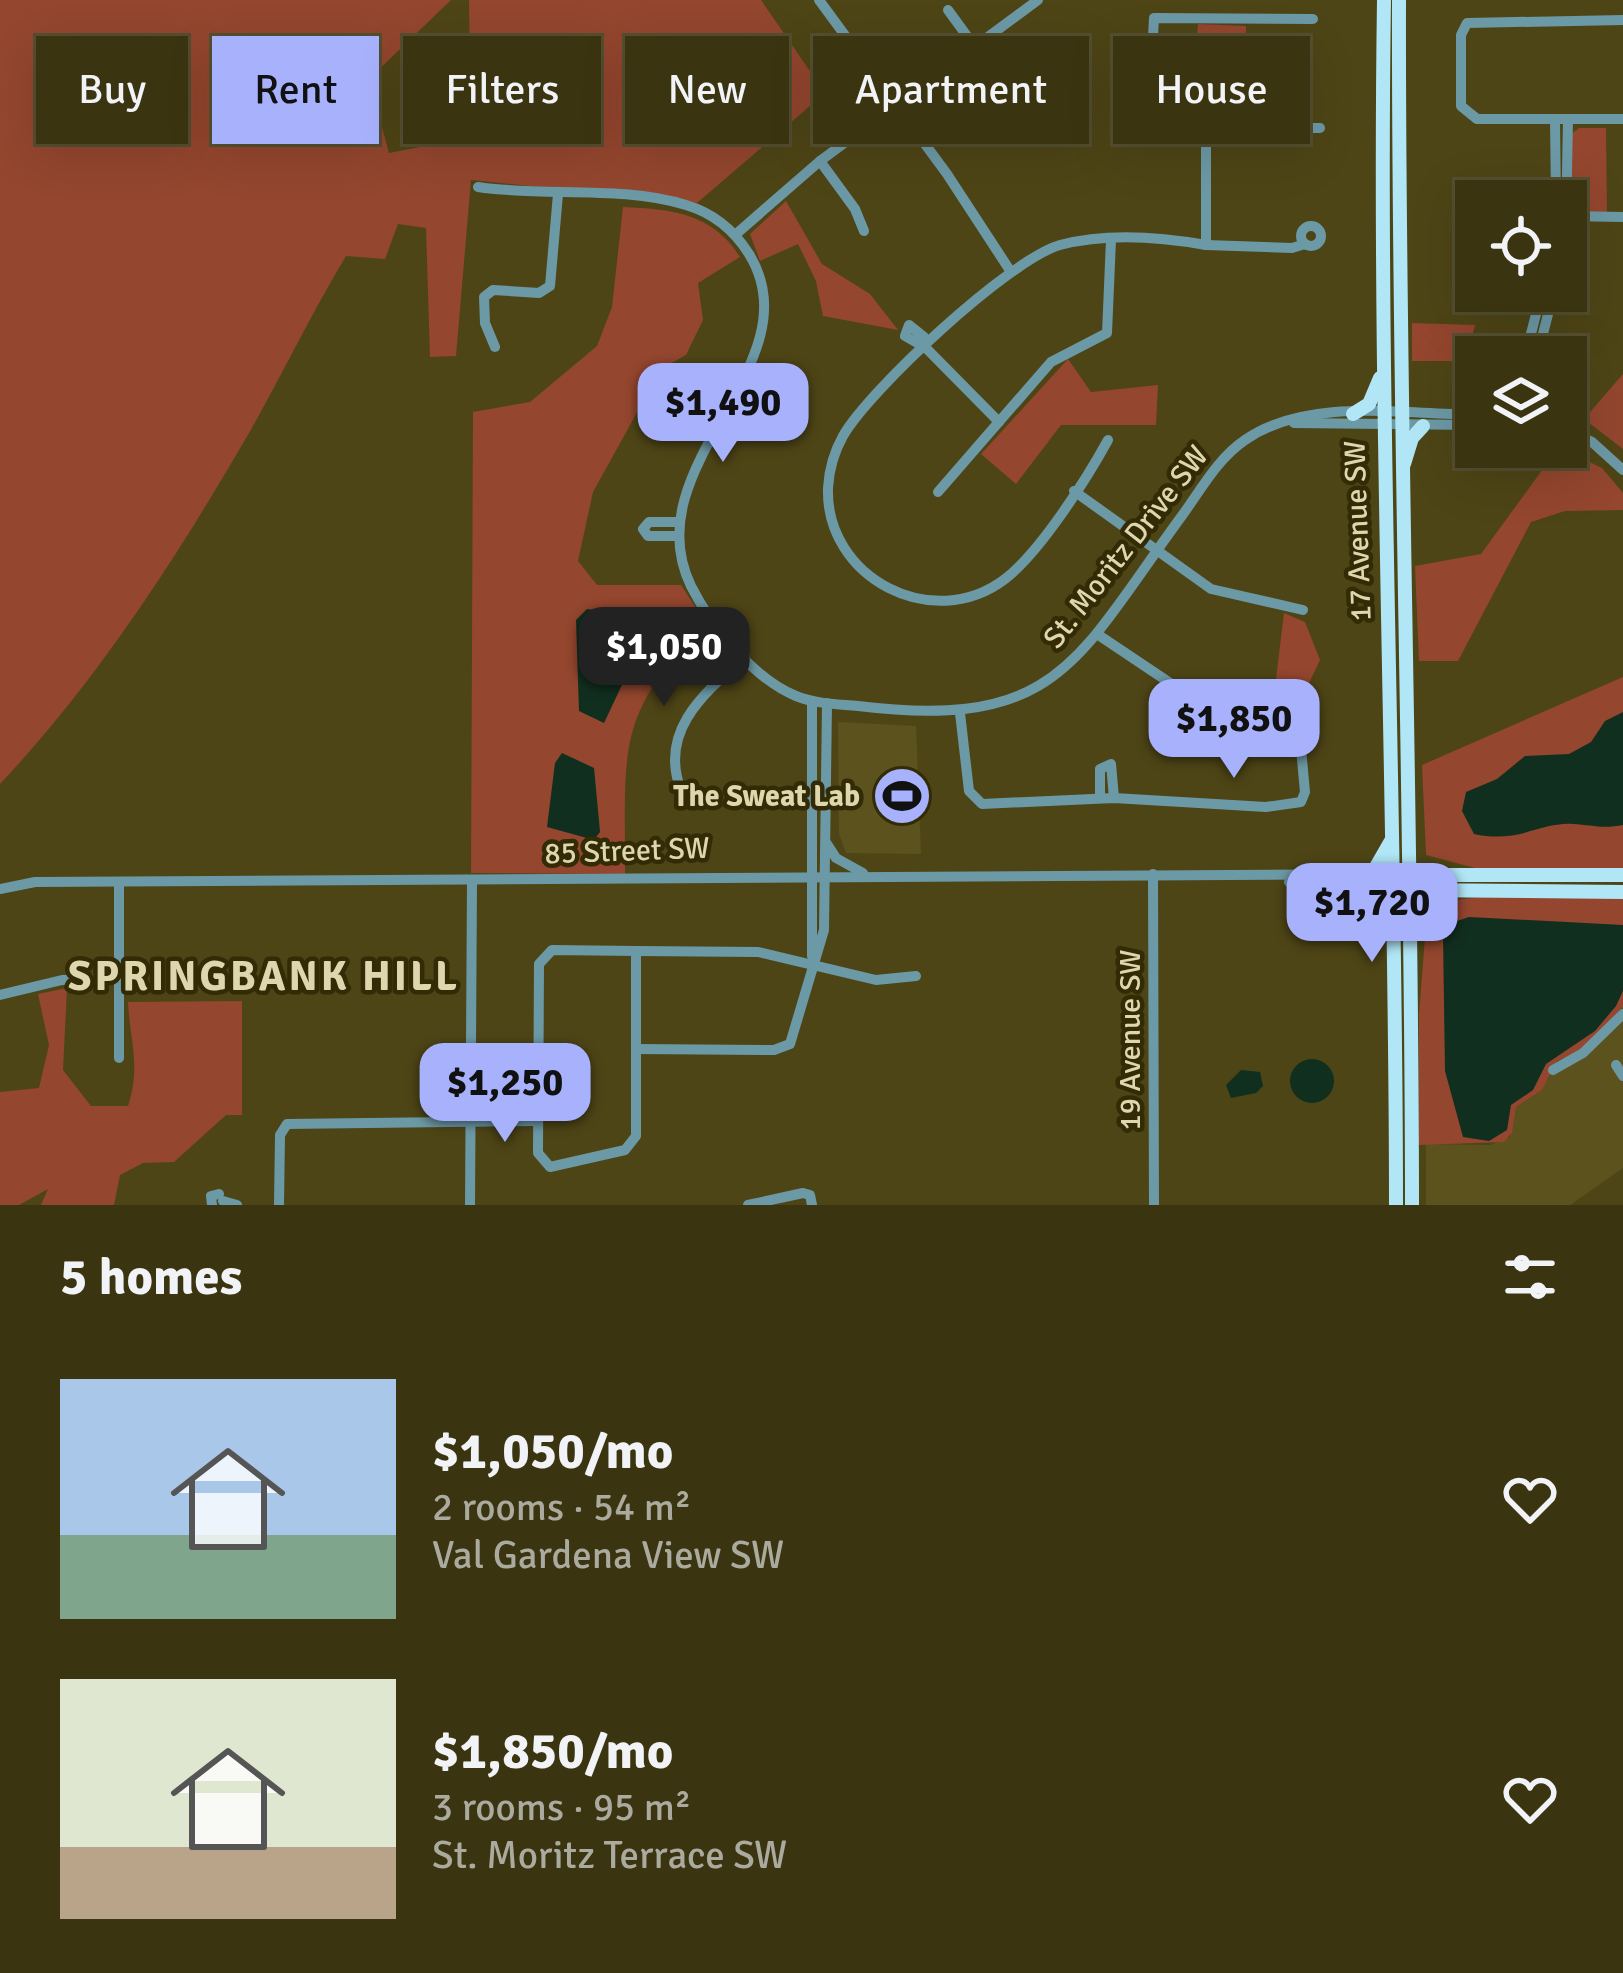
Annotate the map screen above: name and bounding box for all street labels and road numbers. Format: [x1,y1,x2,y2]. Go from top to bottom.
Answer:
street label: St. Moritz Drive SW [1035,438,1217,656]
street label: 17 Avenue SW [1336,440,1380,622]
street label: 85 Street SW [544,830,710,872]
street label: 19 Avenue SW [1112,950,1149,1130]

